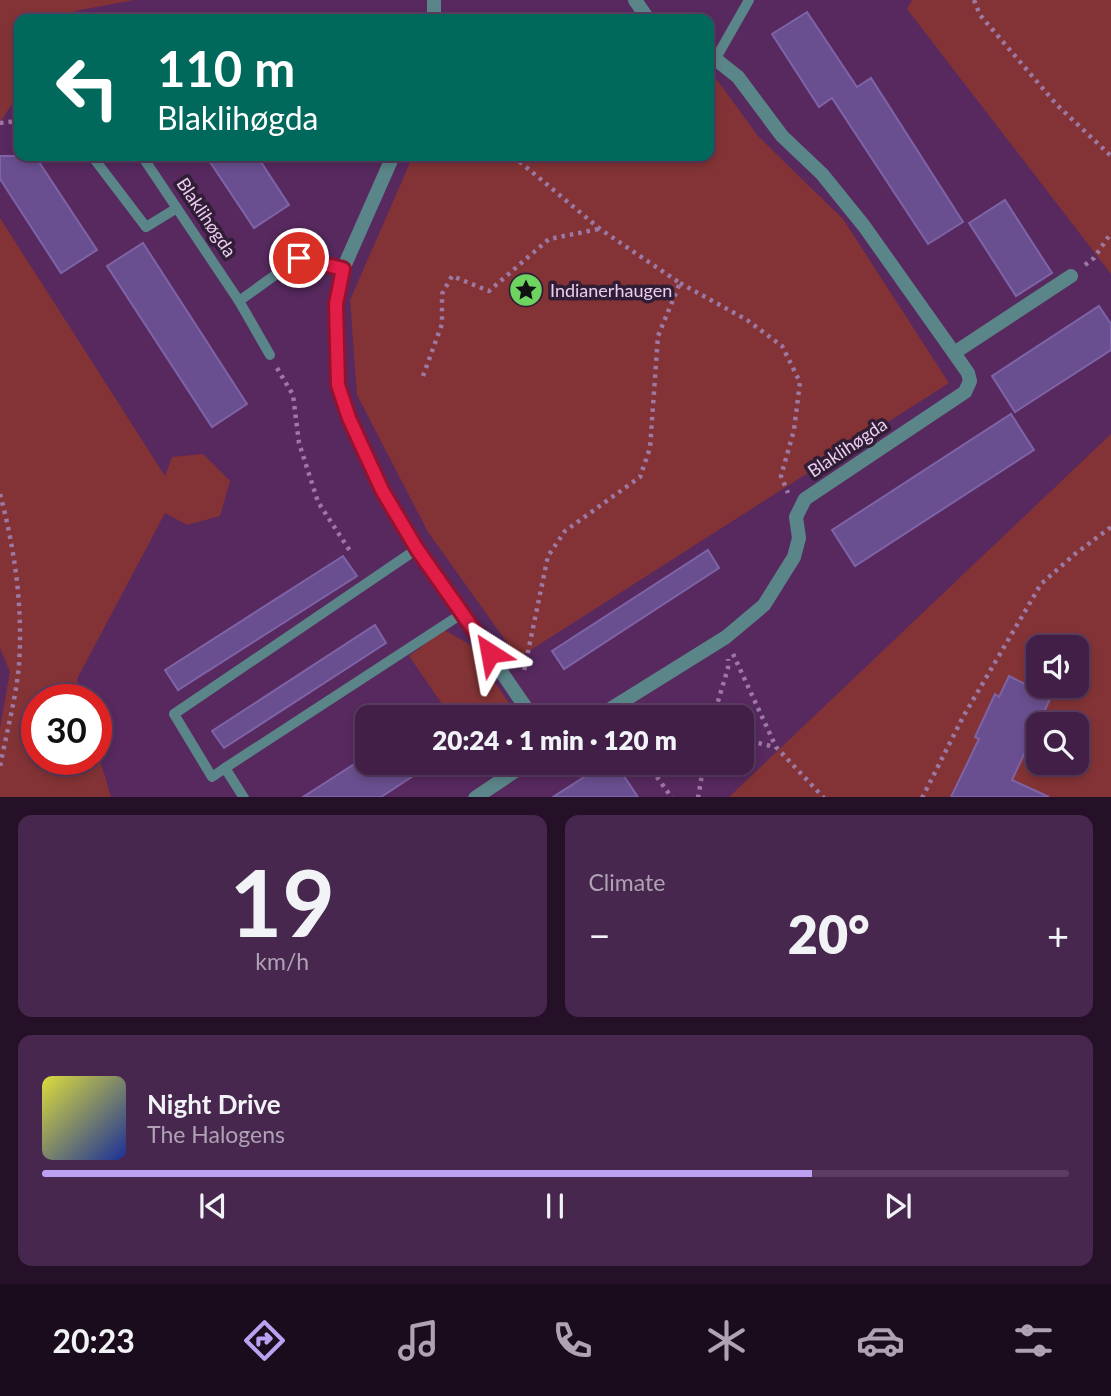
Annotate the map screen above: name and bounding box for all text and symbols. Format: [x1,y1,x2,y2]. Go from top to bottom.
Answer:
text: 110 m [157,39,295,97]
icon: left [42,42,133,133]
text: Blaklihøgda [157,98,318,137]
street label: Blaklihøgda [172,173,242,261]
pin [269,228,329,288]
icon: arrive [280,239,318,277]
place icon: Indianerhaugen [507,271,545,309]
place label: Indianerhaugen [550,279,672,301]
street label: Blaklihøgda [803,412,891,482]
position arrow [453,616,527,690]
map controls [1026,635,1089,775]
button: sound [1026,635,1089,698]
speed limit sign: 30 [21,684,112,775]
button: search [1026,712,1089,775]
text: 20:24 · 1 min · 120 m [432,724,677,756]
text: 19 [229,847,335,956]
text: Climate [589,868,665,896]
text: 20° [788,903,870,965]
text: − [589,912,611,958]
text: + [1047,912,1069,958]
text: km/h [255,947,309,975]
text: Night Drive [147,1088,281,1120]
text: The Halogens [147,1120,285,1148]
icon: previous [194,1187,232,1225]
icon: pause [536,1187,574,1225]
icon: next [879,1187,917,1225]
icon: directions [240,1316,289,1365]
icon: music [394,1316,443,1365]
icon: phone [548,1316,597,1365]
icon: climate [702,1316,751,1365]
icon: car [856,1316,905,1365]
icon: filters [1009,1316,1058,1365]
text: 20:23 [52,1321,135,1360]

